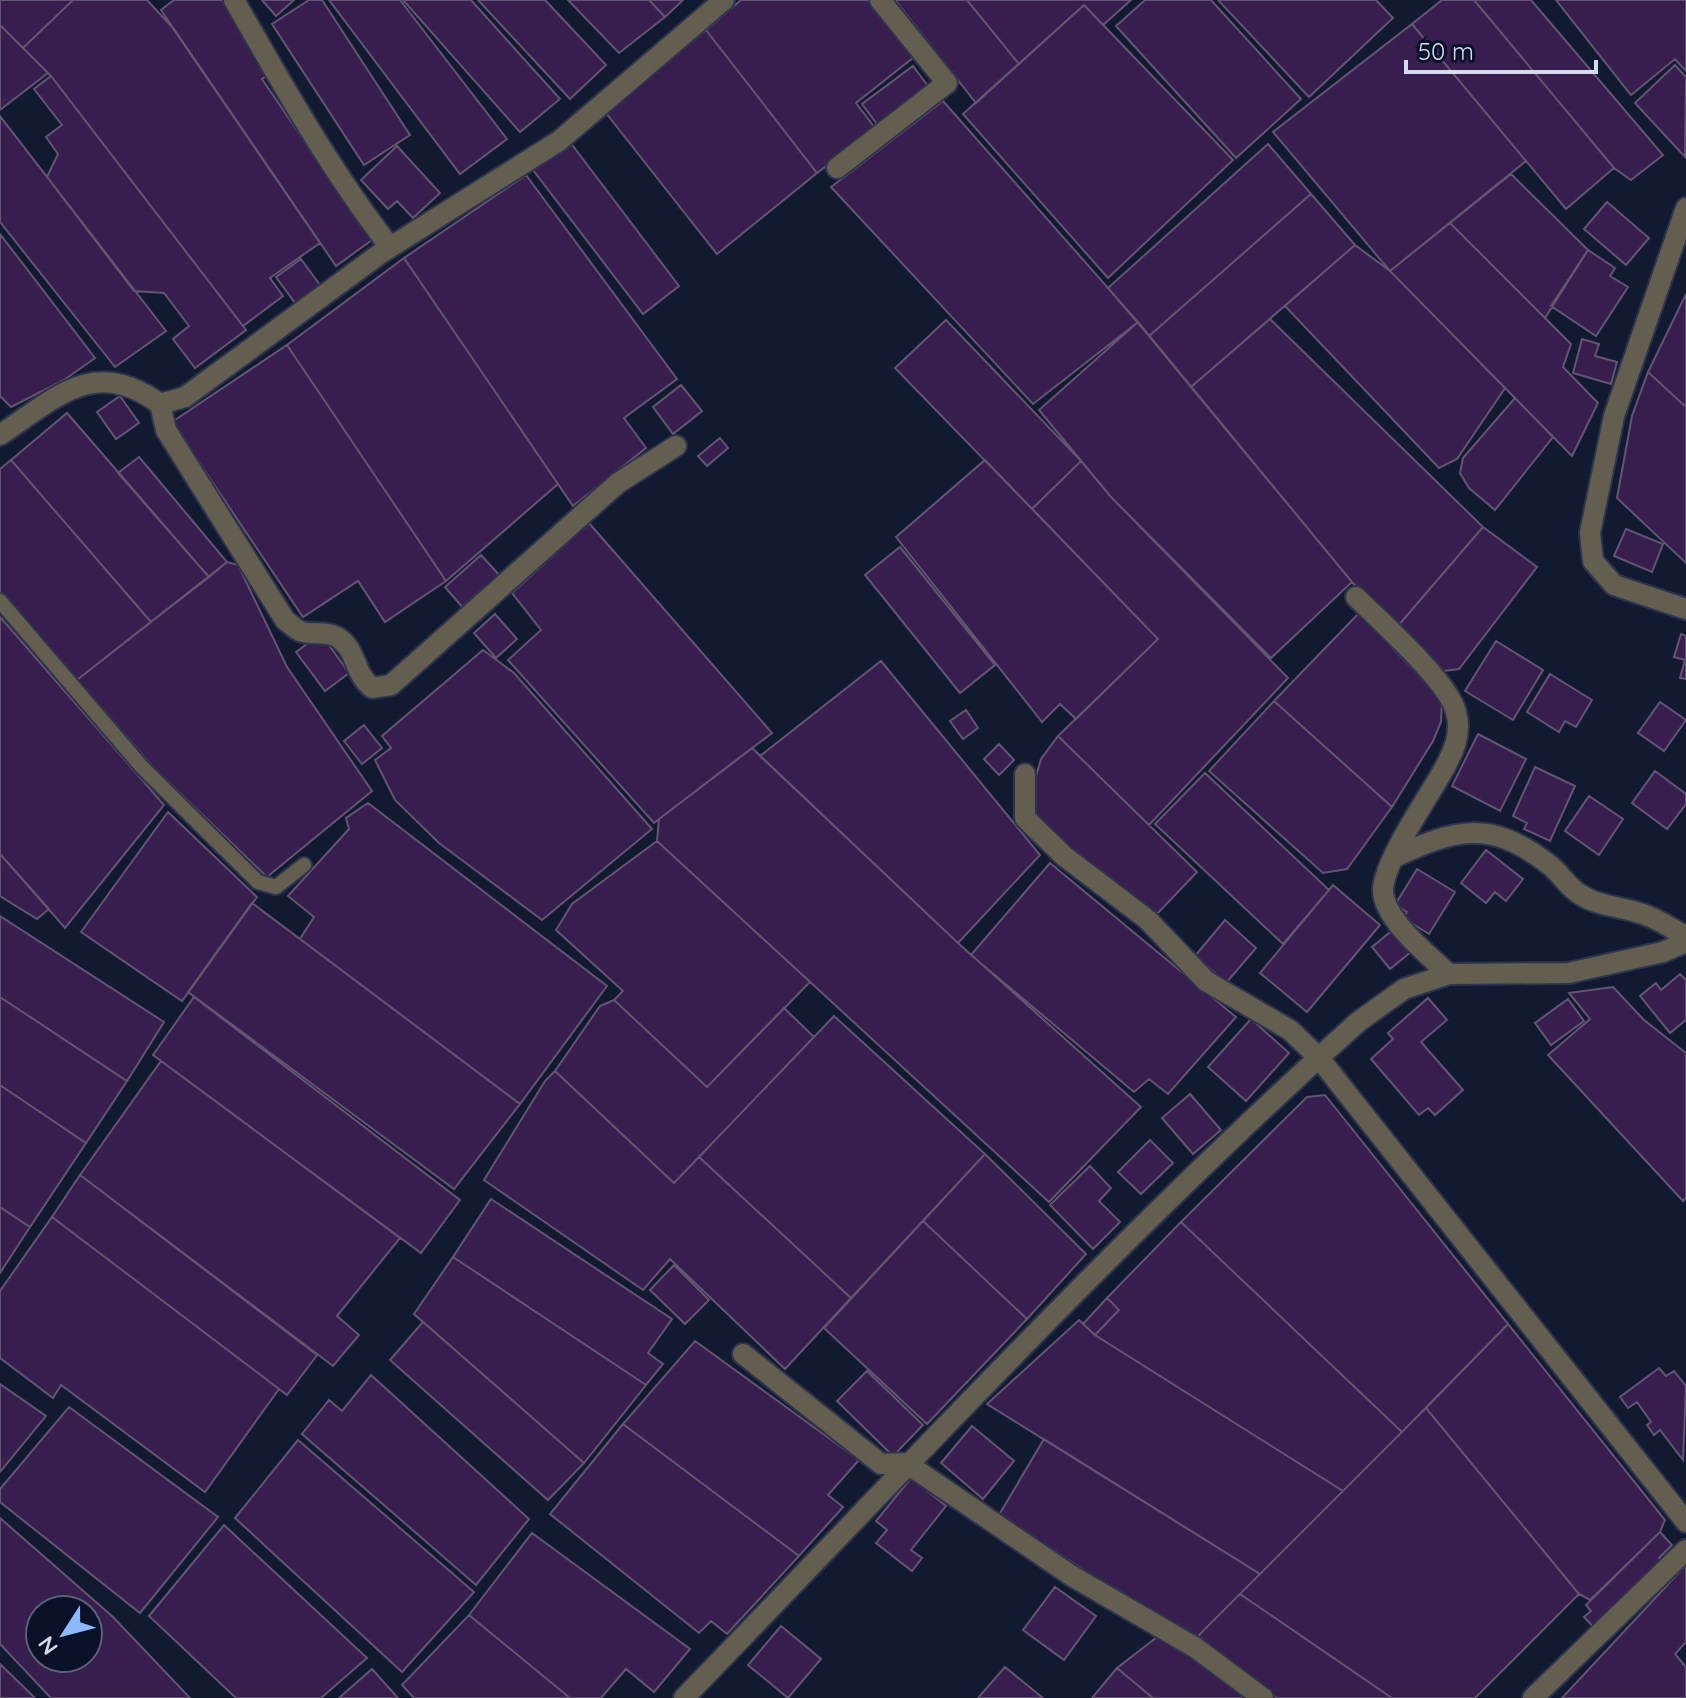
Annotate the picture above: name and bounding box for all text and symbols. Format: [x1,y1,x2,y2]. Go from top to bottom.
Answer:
scale bar [1406,24,1596,74]
text: 50 m [1418,36,1474,66]
north arrow [24,1594,104,1674]
text: N [32,1631,64,1661]

